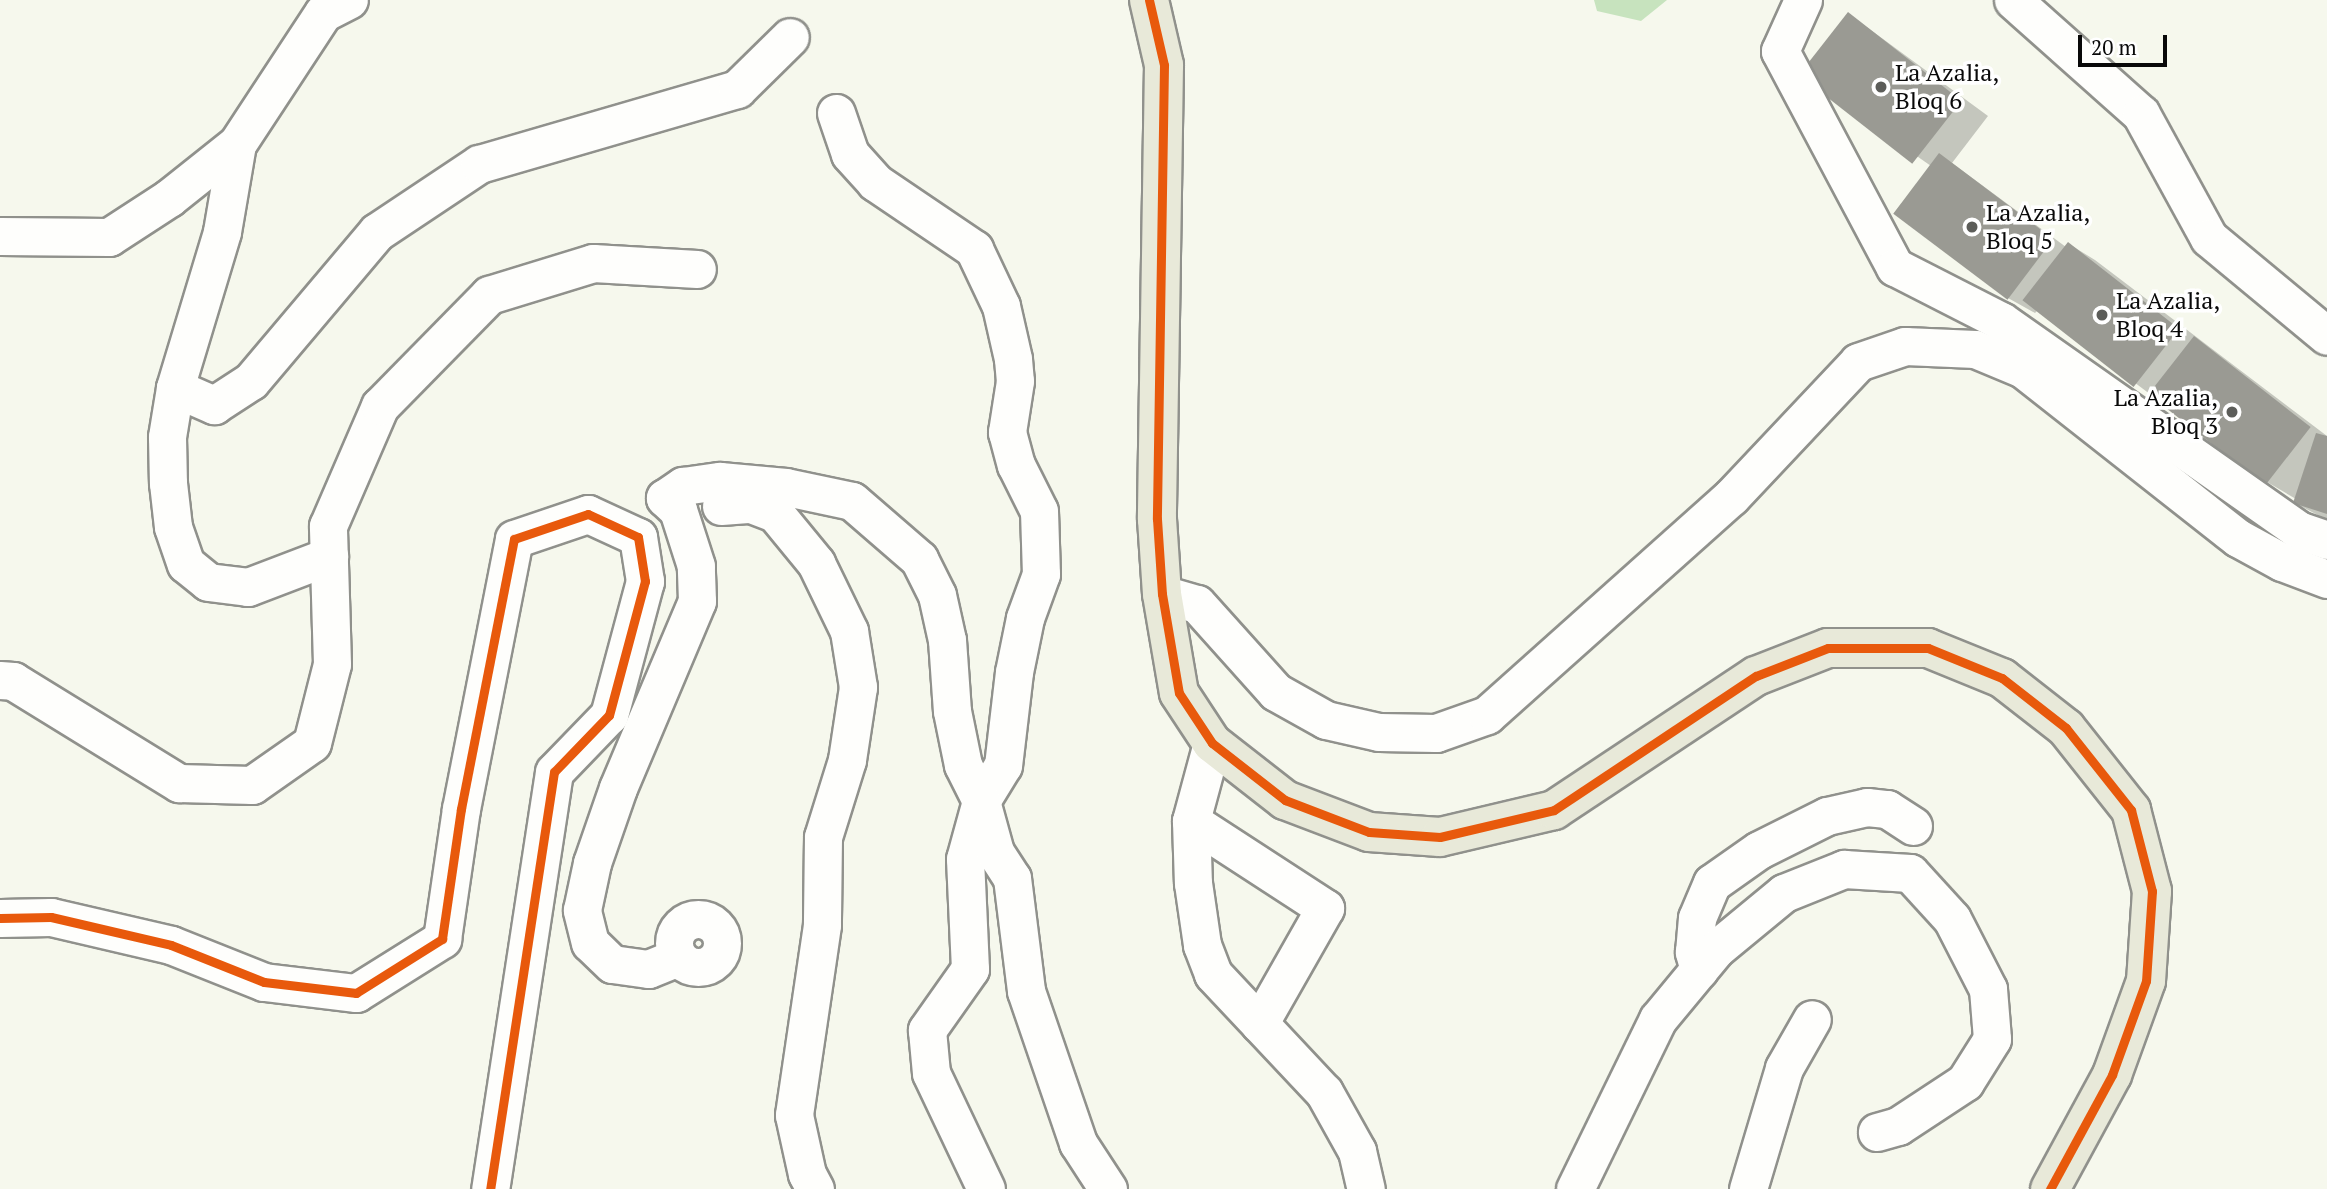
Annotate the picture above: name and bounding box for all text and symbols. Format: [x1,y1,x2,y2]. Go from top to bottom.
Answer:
scale bar [2082,21,2171,65]
text: 20 m [2091,33,2137,61]
place label: La Azalia, Bloq 6 [1895,59,2000,115]
marker: La Azalia, Bloq 6 [1873,79,1889,95]
place label: La Azalia, Bloq 5 [1986,199,2091,255]
marker: La Azalia, Bloq 5 [1964,219,1980,235]
place label: La Azalia, Bloq 4 [2116,287,2221,343]
marker: La Azalia, Bloq 4 [2094,307,2110,323]
place label: La Azalia, Bloq 3 [2113,384,2218,440]
marker: La Azalia, Bloq 3 [2224,404,2240,420]

